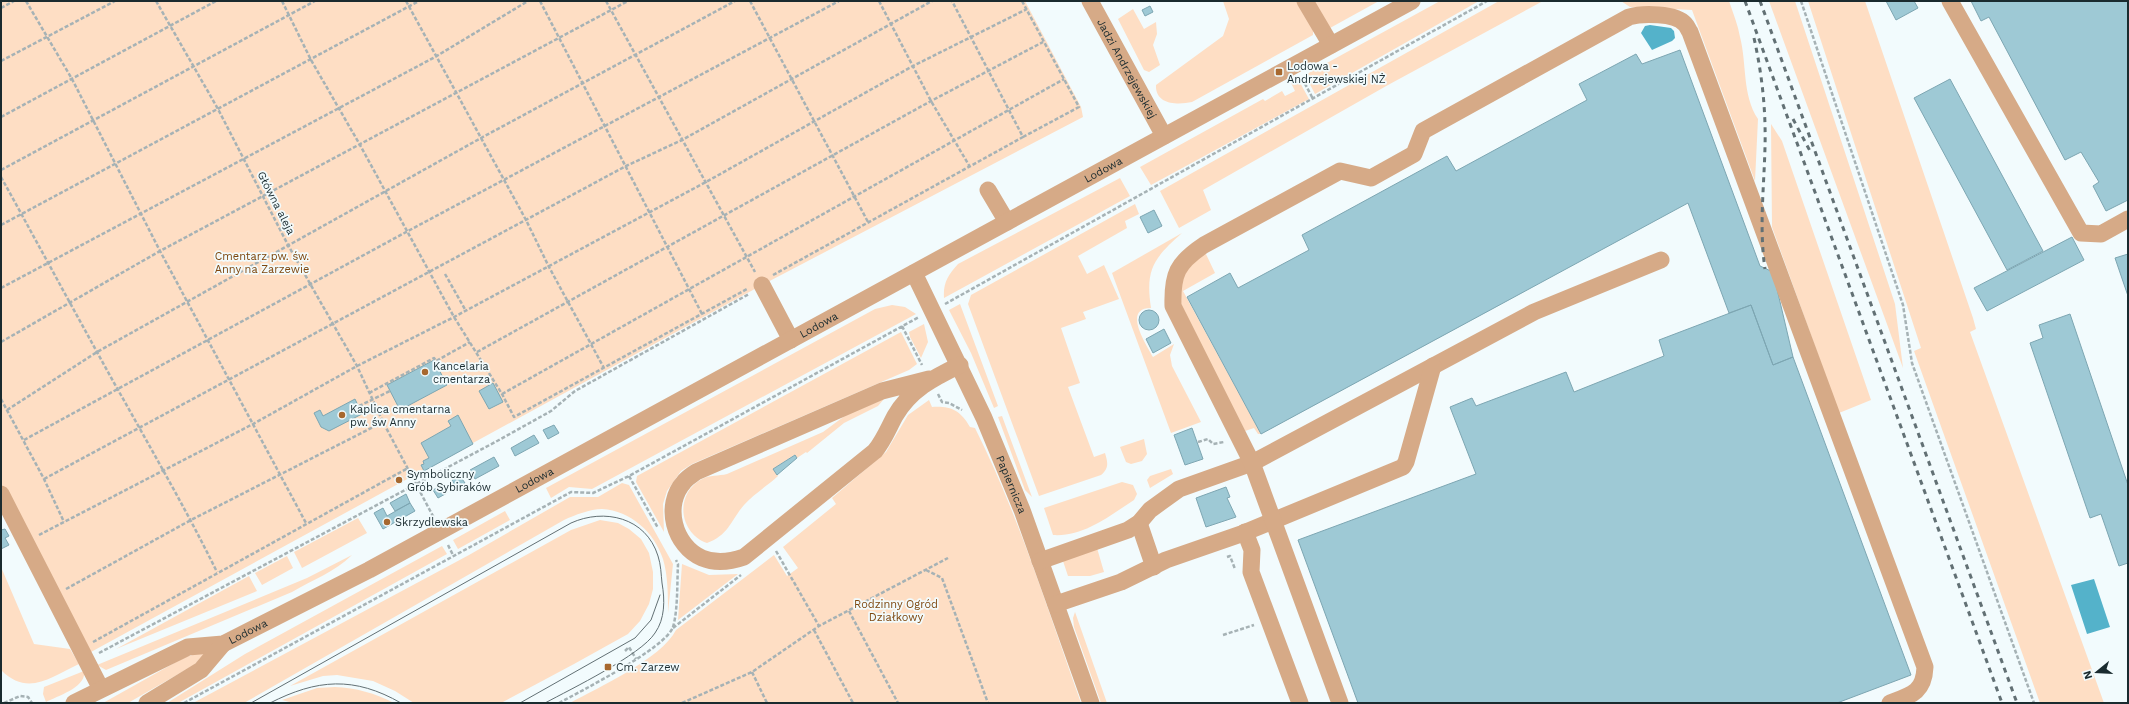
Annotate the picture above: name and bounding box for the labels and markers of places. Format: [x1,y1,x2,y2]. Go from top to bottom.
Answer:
place label: Lodowa - Andrzejewskiej NŻ [1287,60,1386,86]
marker: Lodowa - Andrzejewskiej NŻ [1274,67,1284,77]
place label: Kancelaria cmentarza [433,360,490,386]
marker: Kancelaria cmentarza [420,367,430,377]
place label: Kaplica cmentarna pw. św Anny [350,403,450,429]
marker: Kaplica cmentarna pw. św Anny [337,410,347,420]
place label: Symboliczny Grób Sybiraków [407,468,491,494]
marker: Symboliczny Grób Sybiraków [394,475,404,485]
place label: Skrzydlewska [395,516,468,529]
marker: Skrzydlewska [382,517,392,527]
place label: Cm. Zarzew [616,661,680,674]
marker: Cm. Zarzew [603,662,613,672]

